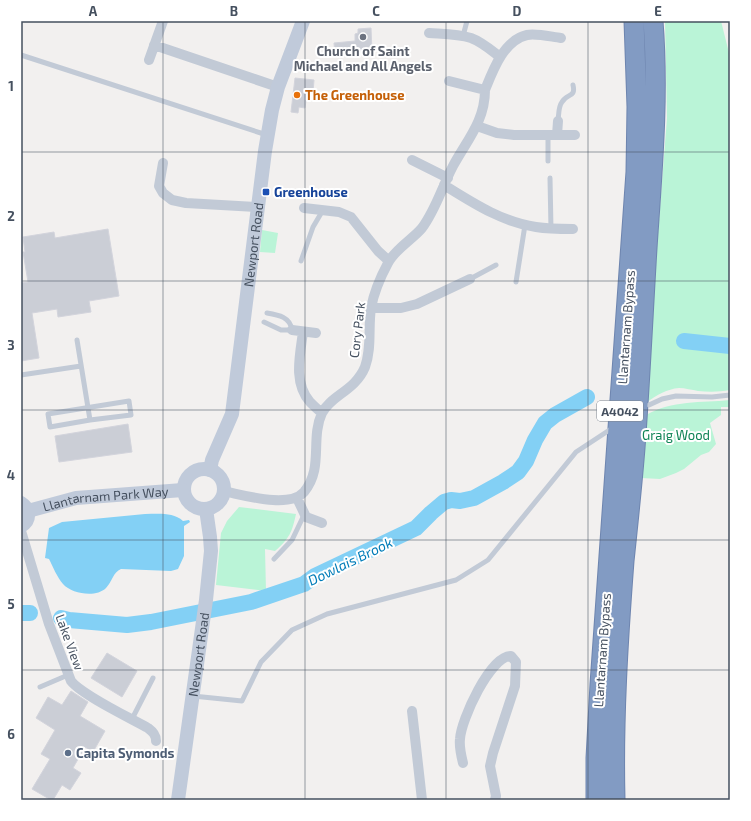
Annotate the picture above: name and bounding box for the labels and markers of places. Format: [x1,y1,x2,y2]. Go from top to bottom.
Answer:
marker: Church of Saint Michael and All Angels [358,32,368,42]
place label: Church of Saint Michael and All Angels [294,43,432,74]
place label: The Greenhouse [305,87,405,103]
marker: The Greenhouse [292,90,302,100]
place label: Greenhouse [274,184,348,200]
marker: Greenhouse [261,187,271,197]
place label: Capita Symonds [76,745,175,761]
marker: Capita Symonds [63,748,73,758]

